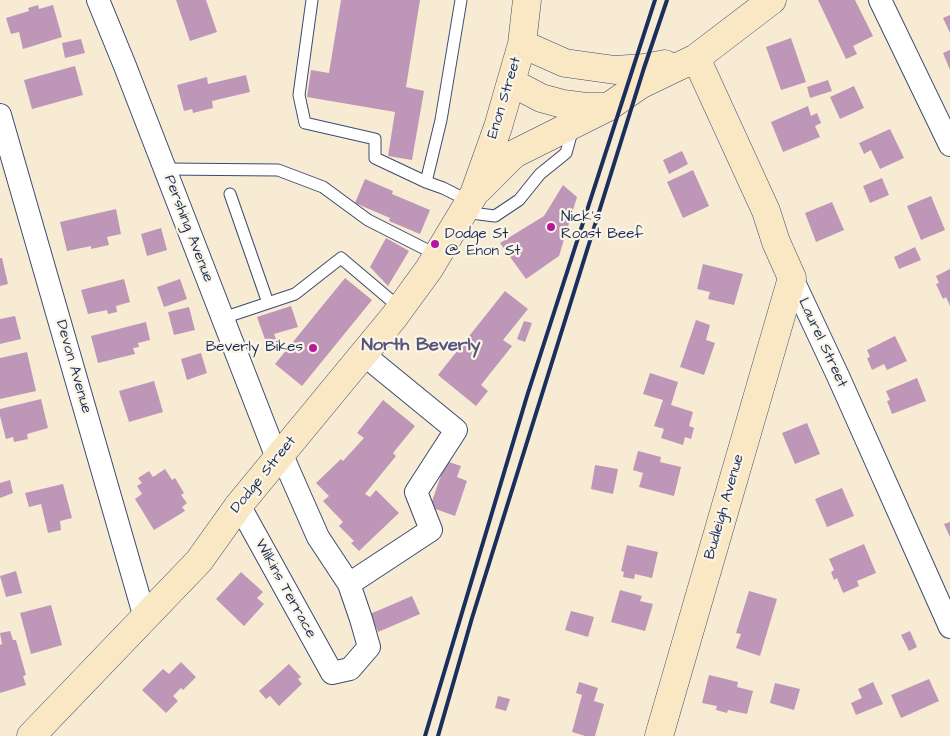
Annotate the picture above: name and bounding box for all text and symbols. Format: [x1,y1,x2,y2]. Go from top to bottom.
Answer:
street label: Enon Street [484,55,526,141]
street label: Pershing Avenue [159,173,217,285]
place label: Nick's Roast Beef [561,209,643,244]
marker: Nick's Roast Beef [545,221,557,233]
place label: Dodge St @ Enon St [445,226,521,261]
marker: Dodge St @ Enon St [429,238,441,250]
street label: Laurel Street [793,295,851,391]
street label: Devon Avenue [51,318,95,416]
district label: North Beverly [362,335,480,357]
place label: Beverly Bikes [206,339,303,357]
marker: Beverly Bikes [307,342,319,354]
street label: Dodge Street [227,433,301,517]
street label: Budleigh Avenue [701,452,749,562]
street label: Wilkins Terrace [250,536,320,642]

